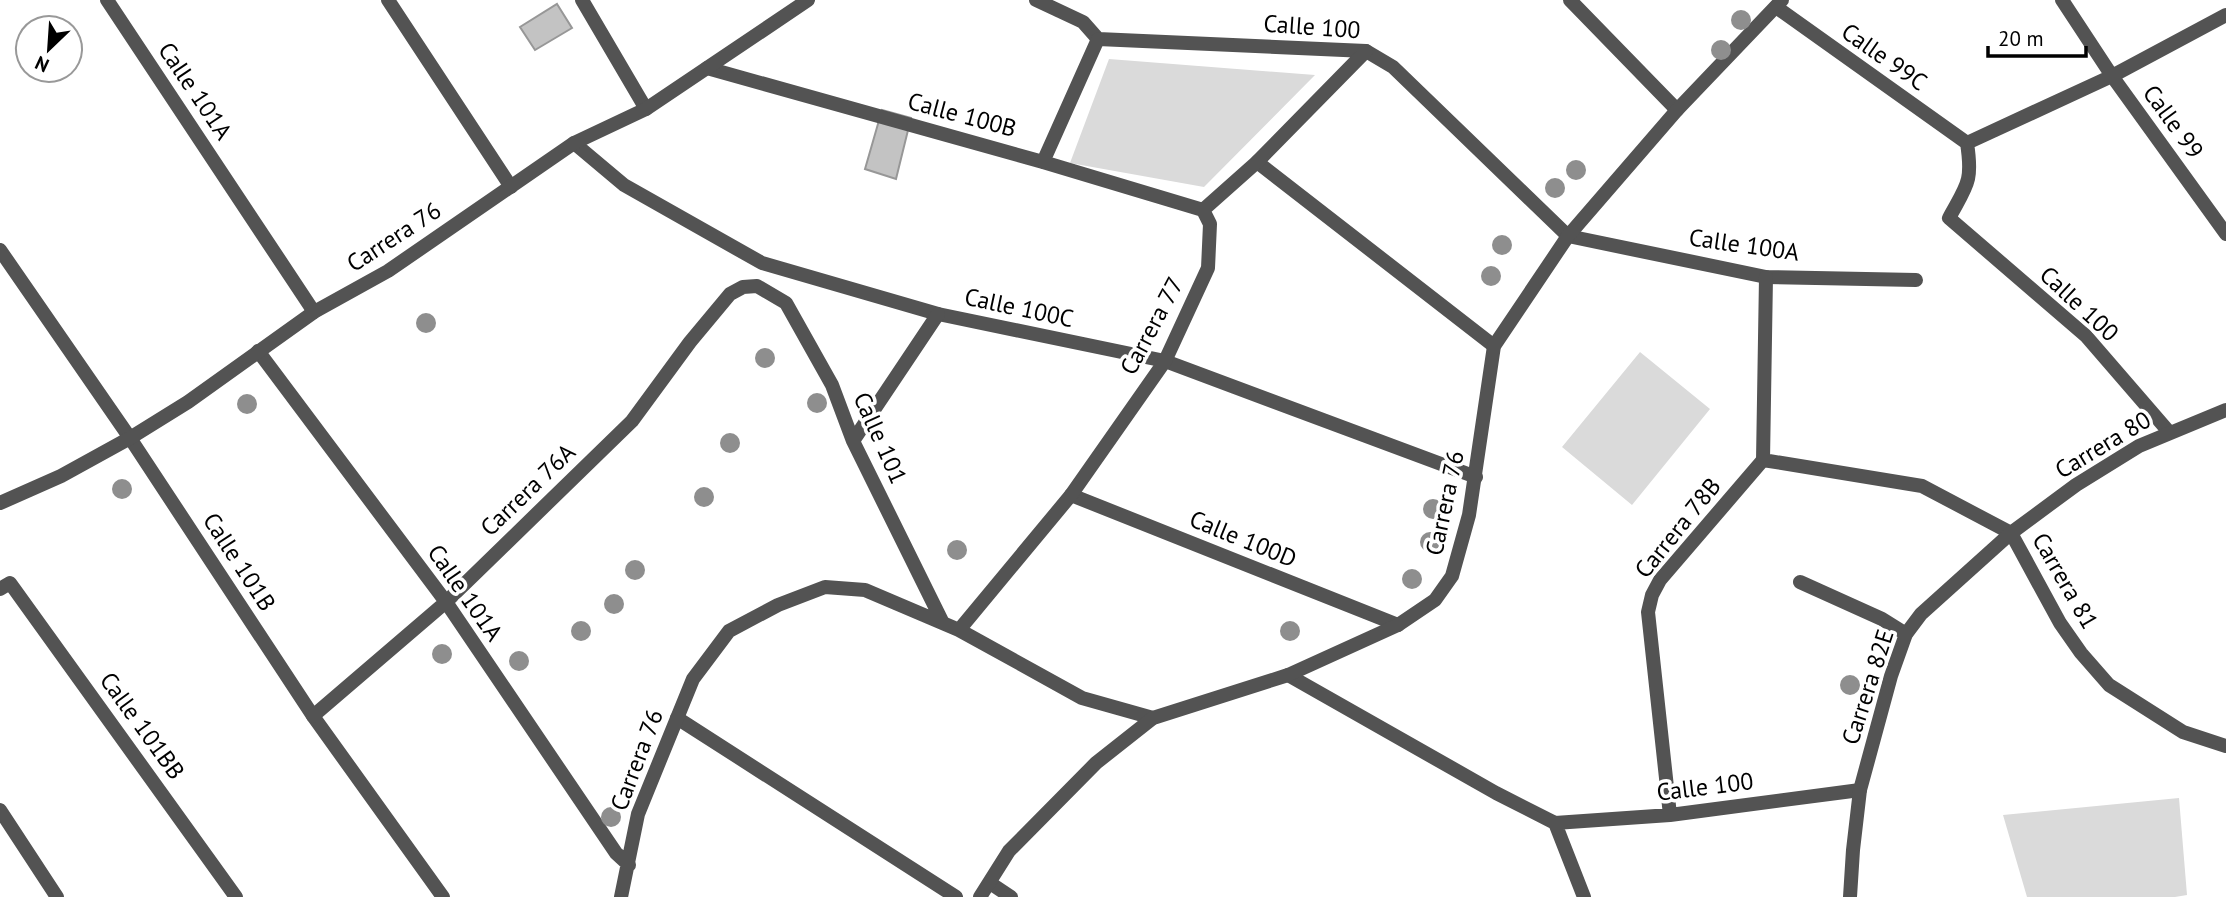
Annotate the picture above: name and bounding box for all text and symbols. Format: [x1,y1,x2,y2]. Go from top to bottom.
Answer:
street label: Calle 100 [1263,8,1362,45]
north arrow [14,14,84,84]
scale bar [1988,14,2086,58]
street label: Calle 99C [1835,16,1933,97]
text: 20 m [1998,25,2044,52]
street label: Calle 101A [151,36,239,145]
text: N [31,51,53,78]
street label: Calle 99 [2136,79,2211,165]
street label: Calle 100B [904,85,1020,144]
street label: Carrera 76 [341,195,447,279]
street label: Calle 100A [1687,221,1801,268]
street label: Calle 100 [2033,259,2125,348]
street label: Carrera 77 [1113,272,1190,380]
street label: Calle 100C [962,281,1076,334]
street label: Calle 101 [847,387,914,488]
street label: Carrera 80 [2049,404,2156,485]
street label: Carrera 76A [474,437,582,543]
street label: Carrera 76 [1418,448,1471,558]
street label: Carrera 78B [1628,471,1728,584]
street label: Calle 100D [1185,503,1301,574]
street label: Calle 101B [196,507,283,617]
street label: Carrera 81 [2025,527,2105,635]
street label: Calle 101A [421,538,510,647]
street label: Carrera 82E [1834,625,1901,748]
street label: Calle 101BB [93,666,192,785]
street label: Carrera 76 [603,705,670,815]
street label: Calle 100 [1655,765,1755,808]

